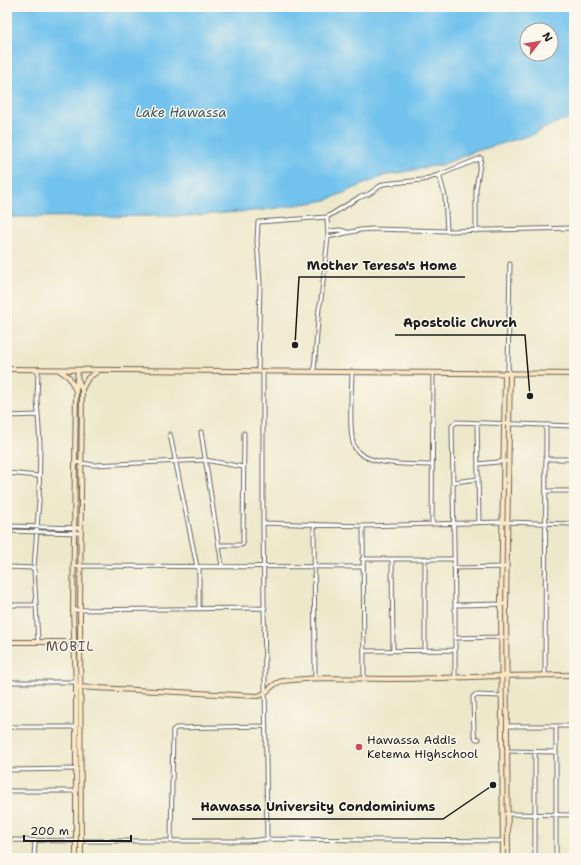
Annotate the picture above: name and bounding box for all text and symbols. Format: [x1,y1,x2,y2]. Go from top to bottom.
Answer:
north arrow [519,22,559,62]
text: N [538,30,556,45]
water label: Lake Hawassa [135,104,227,121]
callout: Mother Teresa's Home [299,252,465,277]
text: Mother Teresa's Home [307,257,457,274]
callout: Apostolic Church [395,310,525,335]
text: Apostolic Church [403,314,517,331]
district label: MOBIL [46,638,94,655]
place label: Hawassa Addis Ketema Highschool [367,732,478,762]
marker: Hawassa Addis Ketema Highschool [354,742,364,752]
callout: Hawassa University Condominiums [192,794,443,819]
text: Hawassa University Condominiums [201,798,436,815]
scale bar [24,817,131,843]
text: 200 m [30,823,69,839]

